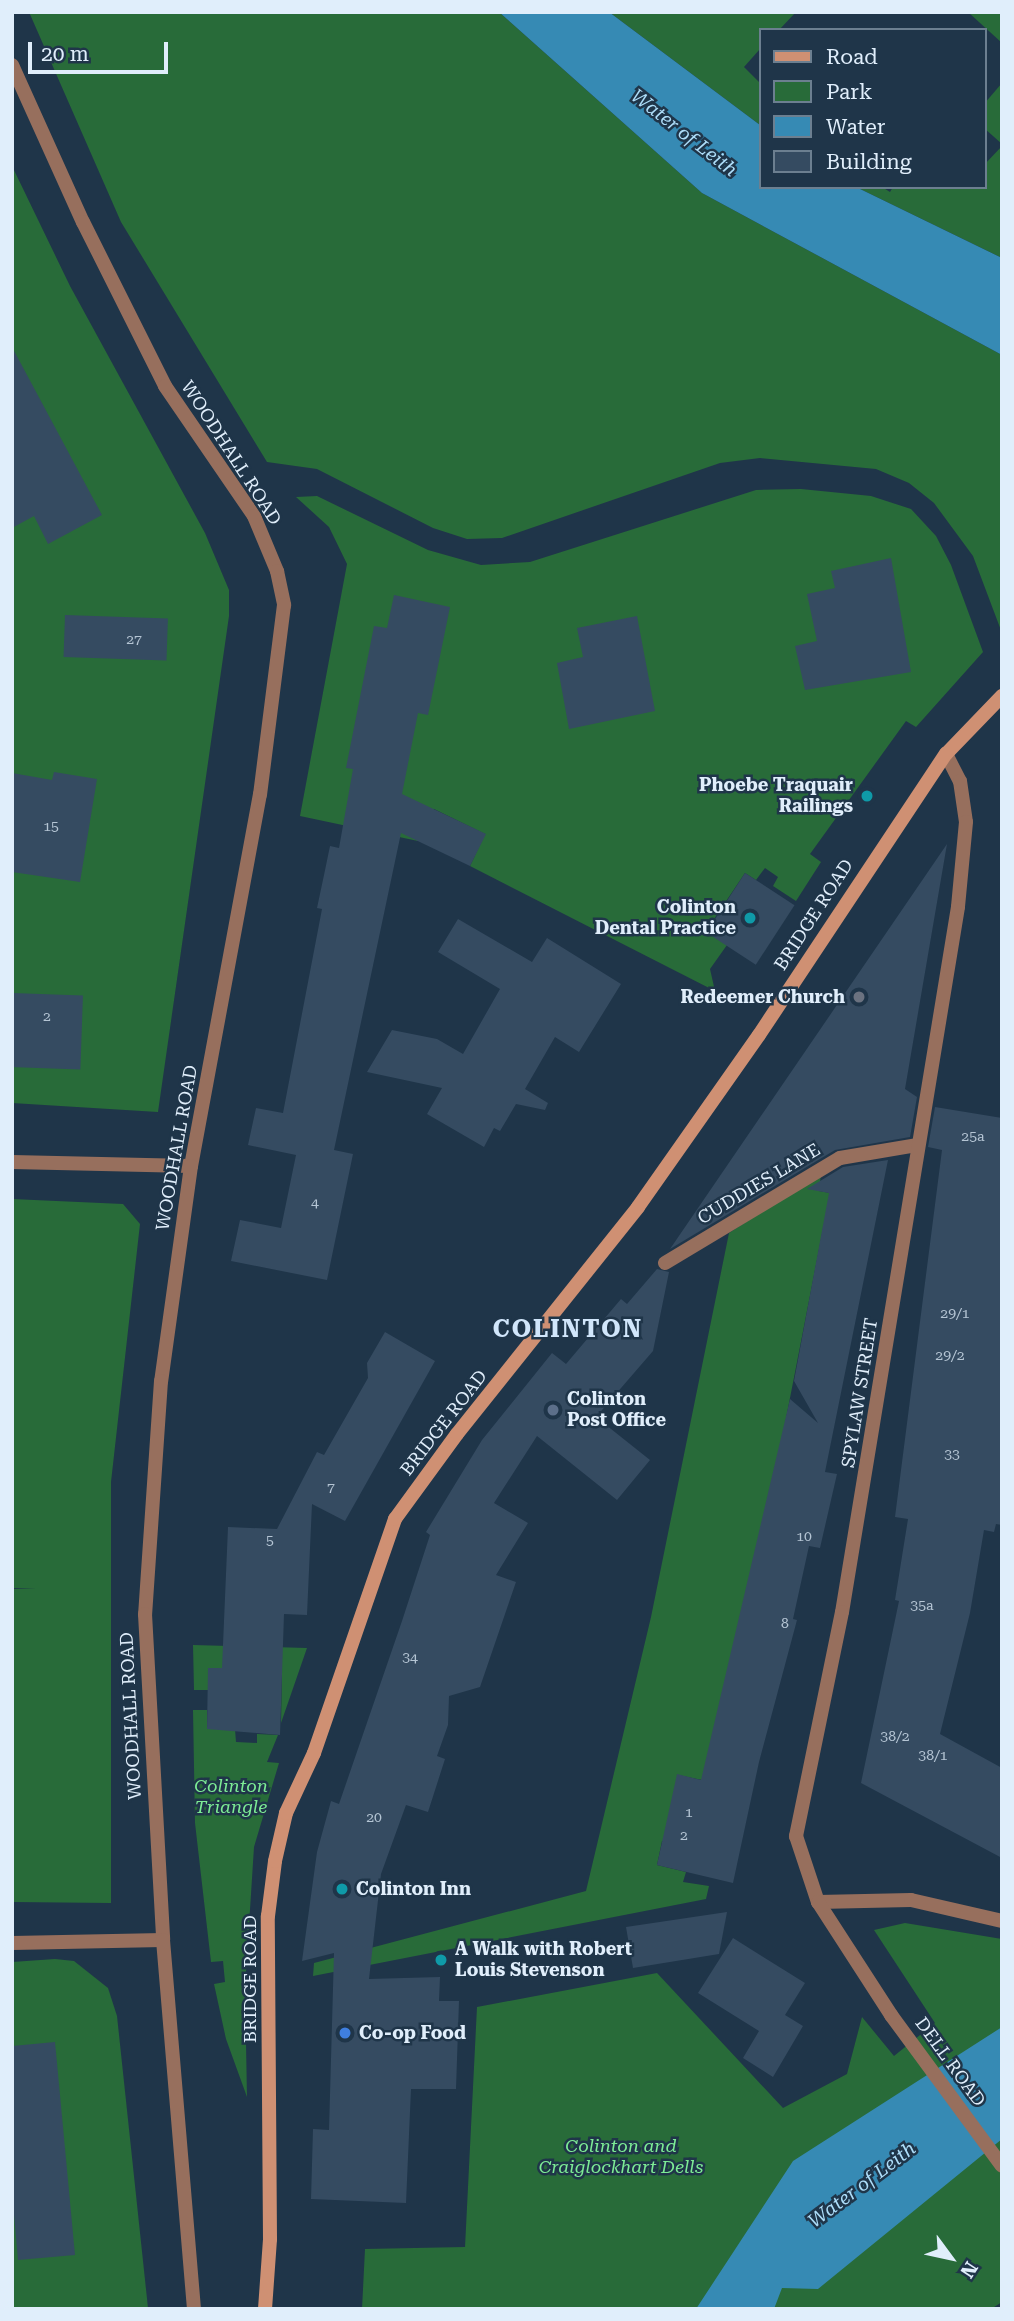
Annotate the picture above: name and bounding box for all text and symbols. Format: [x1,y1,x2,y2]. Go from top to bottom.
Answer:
scale bar [32,28,172,72]
legend [758,28,986,189]
text: 20 m [41,42,89,66]
text: Road [826,45,878,69]
text: Park [826,80,872,104]
water label: Water of Leith [626,84,742,182]
text: Water [826,115,885,139]
text: Building [826,150,912,174]
street label: WOODHALL ROAD [176,377,286,529]
house number: 27 [126,631,142,647]
place label: Phoebe Traquair Railings [699,775,853,818]
marker: Phoebe Traquair Railings [859,788,875,804]
house number: 15 [43,818,59,834]
street label: BRIDGE ROAD [770,855,858,975]
place label: Colinton Dental Practice [595,897,736,940]
marker: Colinton Dental Practice [742,910,758,926]
place label: Redeemer Church [680,986,845,1008]
marker: Redeemer Church [851,989,867,1005]
house number: 2 [43,1008,51,1024]
street label: WOODHALL ROAD [152,1063,202,1233]
house number: 25a [961,1128,985,1144]
street label: CUDDIES LANE [694,1139,824,1229]
house number: 4 [311,1194,319,1210]
house number: 29/1 [940,1305,970,1321]
district label: COLINTON [494,1316,642,1344]
street label: SPYLAW STREET [838,1317,882,1469]
house number: 29/2 [935,1347,965,1363]
street label: BRIDGE ROAD [396,1366,492,1480]
place label: Colinton Post Office [567,1389,666,1432]
marker: Colinton Post Office [545,1402,561,1418]
house number: 33 [944,1446,960,1462]
house number: 7 [327,1479,335,1495]
house number: 10 [796,1528,812,1544]
house number: 5 [266,1532,274,1548]
house number: 35a [910,1597,934,1613]
house number: 8 [781,1615,789,1631]
street label: WOODHALL ROAD [116,1632,146,1800]
house number: 34 [402,1649,418,1665]
house number: 38/2 [880,1728,910,1744]
house number: 38/1 [918,1747,948,1763]
park label: Colinton Triangle [194,1776,268,1818]
house number: 1 [685,1804,693,1820]
house number: 20 [366,1809,382,1825]
house number: 2 [680,1827,688,1843]
place label: Colinton Inn [356,1878,471,1900]
marker: Colinton Inn [334,1881,350,1897]
street label: BRIDGE ROAD [239,1915,261,2043]
place label: A Walk with Robert Louis Stevenson [455,1939,632,1982]
marker: A Walk with Robert Louis Stevenson [433,1952,449,1968]
street label: DELL ROAD [910,2013,990,2111]
place label: Co-op Food [359,2022,466,2044]
marker: Co-op Food [337,2025,353,2041]
park label: Colinton and Craiglockhart Dells [539,2136,703,2178]
water label: Water of Leith [804,2137,920,2233]
north arrow [916,2223,986,2293]
text: N [955,2257,983,2282]

